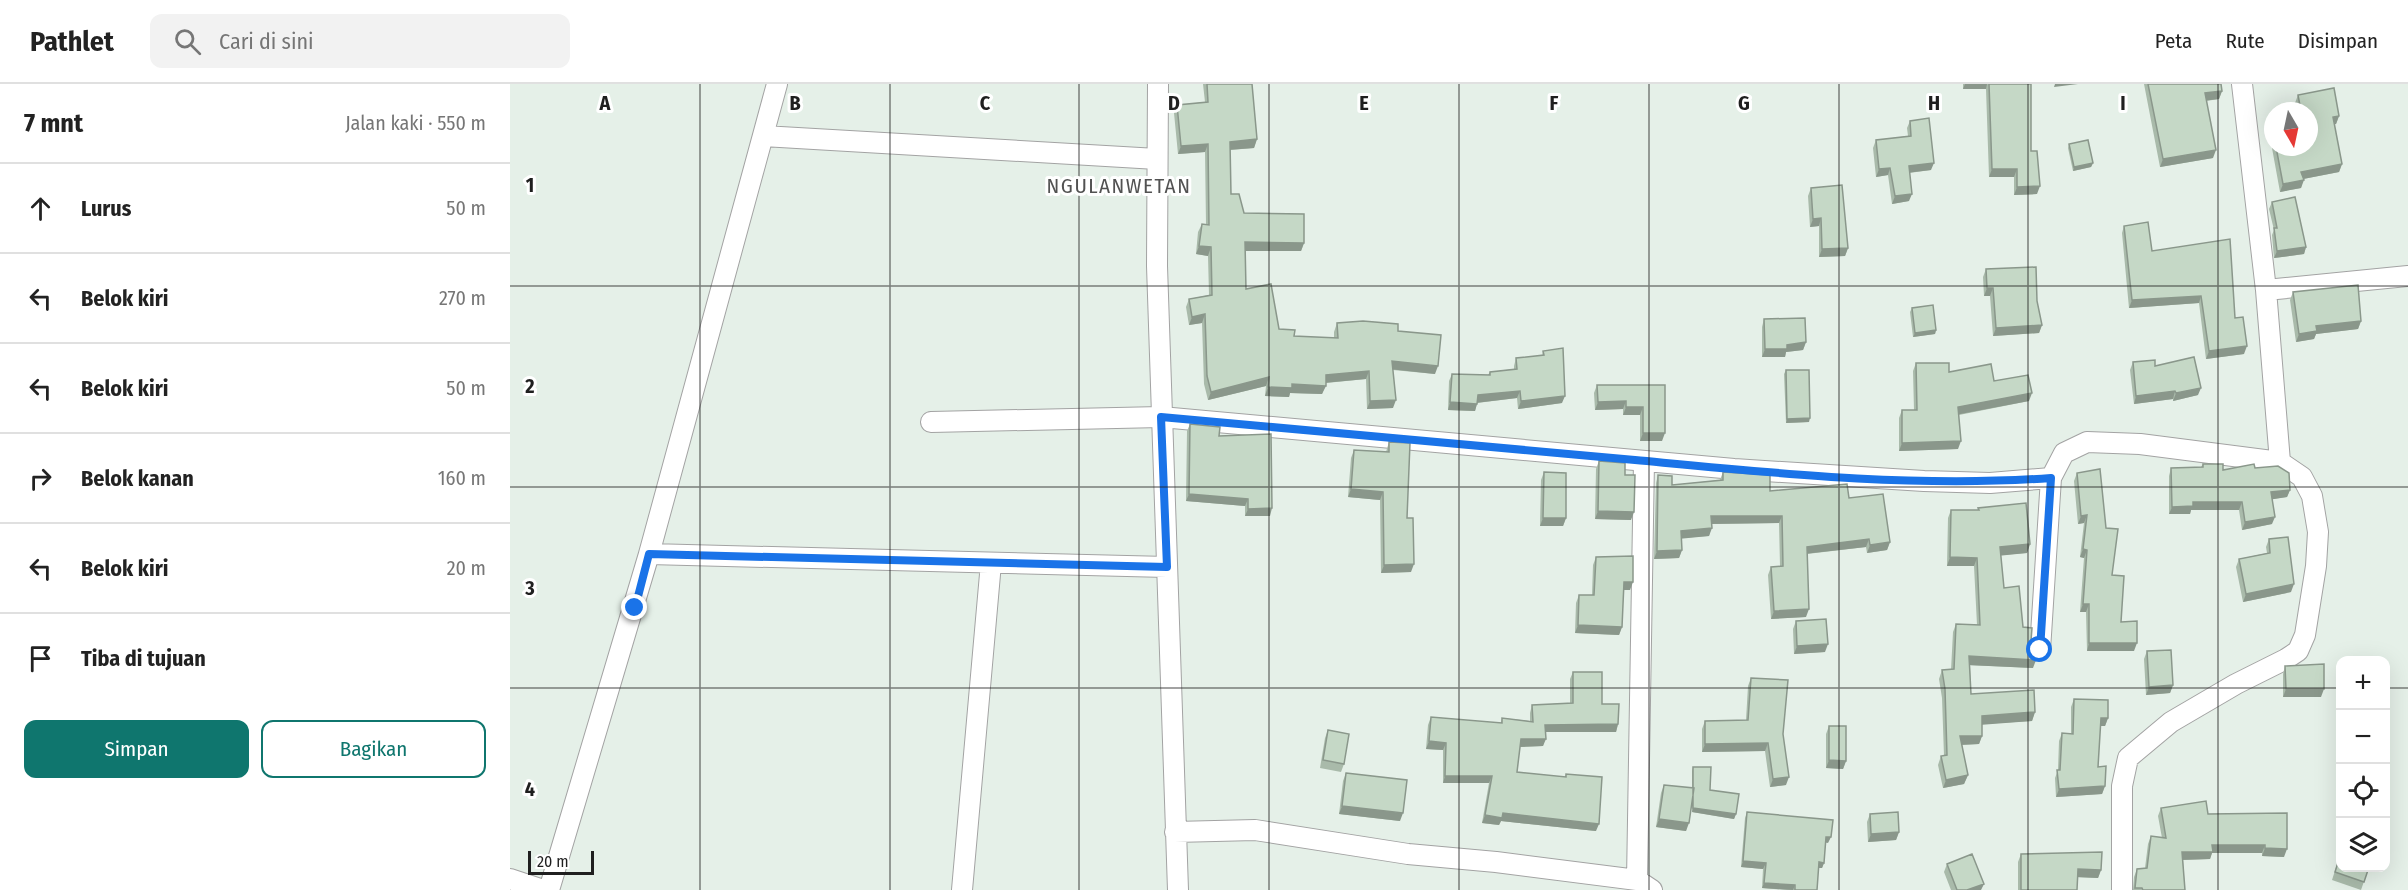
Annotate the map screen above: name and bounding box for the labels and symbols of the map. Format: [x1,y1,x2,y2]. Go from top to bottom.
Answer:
text: A [599,91,612,115]
text: B [789,91,801,115]
text: C [980,91,991,115]
text: D [1168,91,1180,115]
text: E [1359,91,1369,115]
text: F [1550,91,1559,115]
text: G [1738,91,1750,115]
text: H [1928,91,1940,115]
text: I [2120,91,2126,115]
north arrow [2264,102,2318,156]
text: 1 [526,173,534,197]
district label: NGULANWETAN [1047,173,1191,199]
text: 2 [524,374,535,398]
text: 3 [524,576,535,600]
route end [621,594,647,620]
route start [2026,636,2052,662]
text: 4 [525,777,535,801]
scale bar [528,848,594,876]

